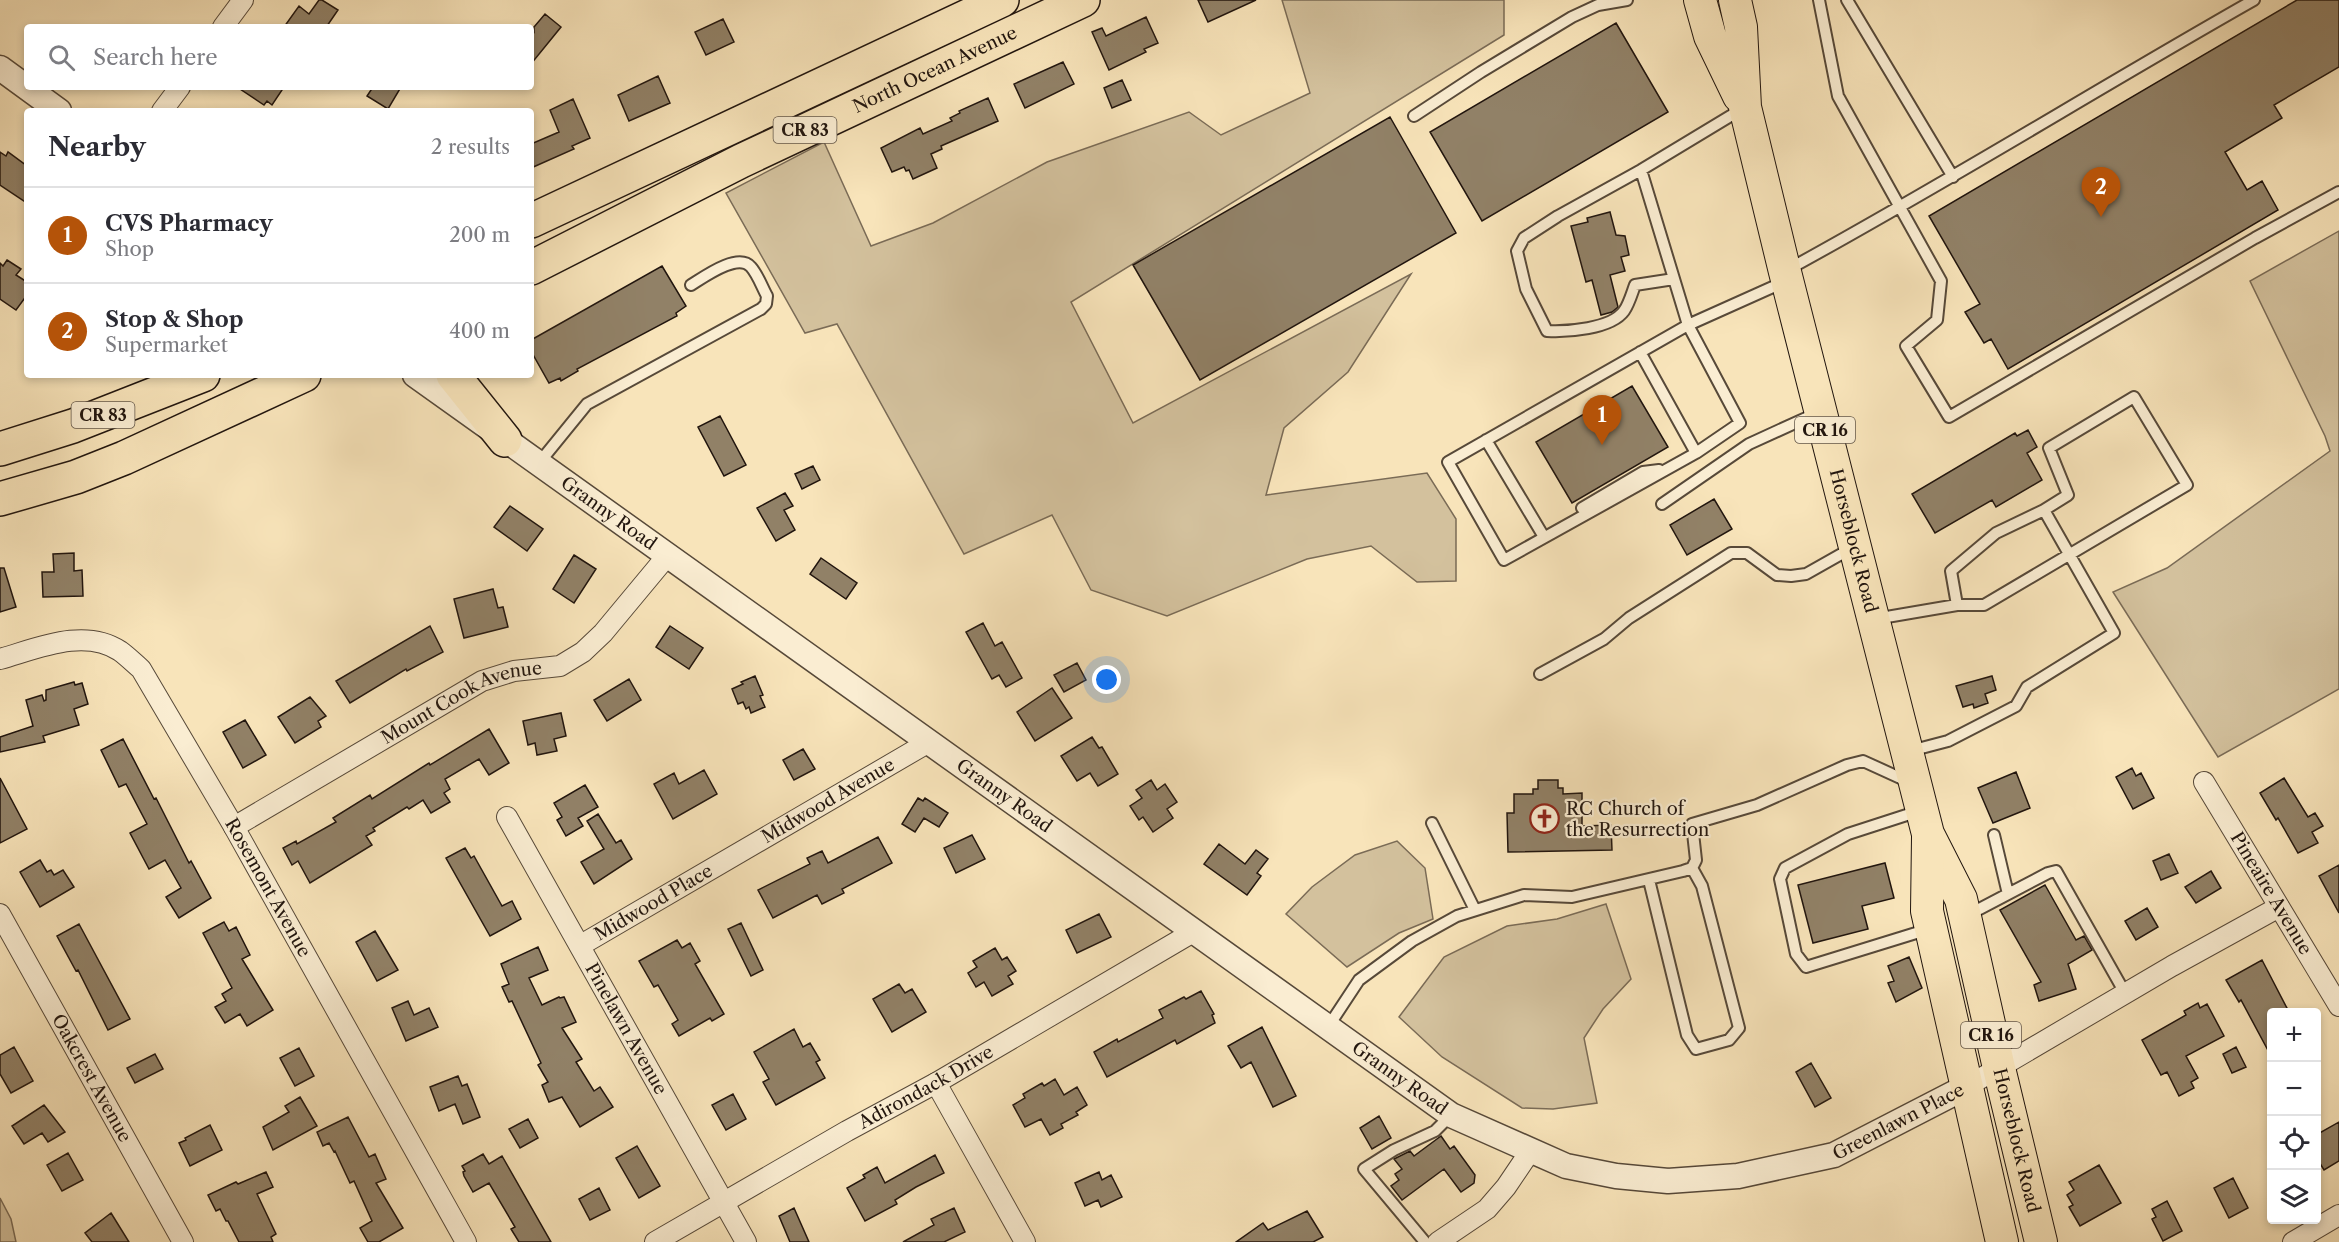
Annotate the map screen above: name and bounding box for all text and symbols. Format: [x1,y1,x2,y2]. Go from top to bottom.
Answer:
street label: North Ocean Avenue [849,22,1021,118]
search box [24,24,534,90]
icon: search [45,41,78,74]
text: Search here [93,44,218,71]
road number: CR 83 [774,117,836,143]
text: Nearby [48,131,146,163]
text: 2 results [431,135,510,159]
pin: 2 [2082,168,2120,217]
text: CVS Pharmacy [105,210,273,237]
text: 1 [63,223,72,247]
text: 200 m [449,223,510,247]
text: Shop [105,237,154,261]
text: Stop & Shop [105,306,244,333]
text: 2 [62,319,73,343]
text: 400 m [449,319,510,343]
text: Supermarket [105,333,228,357]
pin: 1 [1582,396,1622,445]
road number: CR 83 [72,402,134,428]
road number: CR 16 [1795,417,1855,443]
street label: Horseblock Road [1825,467,1882,615]
street label: Granny Road [557,472,661,555]
street label: Mount Cook Avenue [377,657,543,749]
your location [1092,665,1121,694]
street label: Midwood Avenue [758,754,898,848]
street label: Granny Road [952,754,1056,837]
place label: RC Church of the Resurrection [1566,798,1709,841]
church icon: RC Church of the Resurrection [1529,803,1561,835]
street label: Rosemont Avenue [220,814,315,961]
street label: Pineaire Avenue [2226,828,2316,959]
street label: Midwood Place [591,860,717,946]
street label: Pinelawn Avenue [580,959,672,1098]
map controls [2267,1008,2321,1224]
button: + [2267,1008,2321,1062]
street label: Oakcrest Avenue [47,1010,136,1146]
road number: CR 16 [1961,1022,2021,1048]
street label: Granny Road [1347,1037,1452,1120]
street label: Adirondack Drive [854,1041,997,1134]
button: − [2267,1062,2321,1116]
street label: Horseblock Road [1988,1066,2044,1215]
street label: Greenlawn Place [1829,1079,1968,1165]
button: locate [2267,1116,2321,1170]
button: layers [2267,1170,2321,1224]

